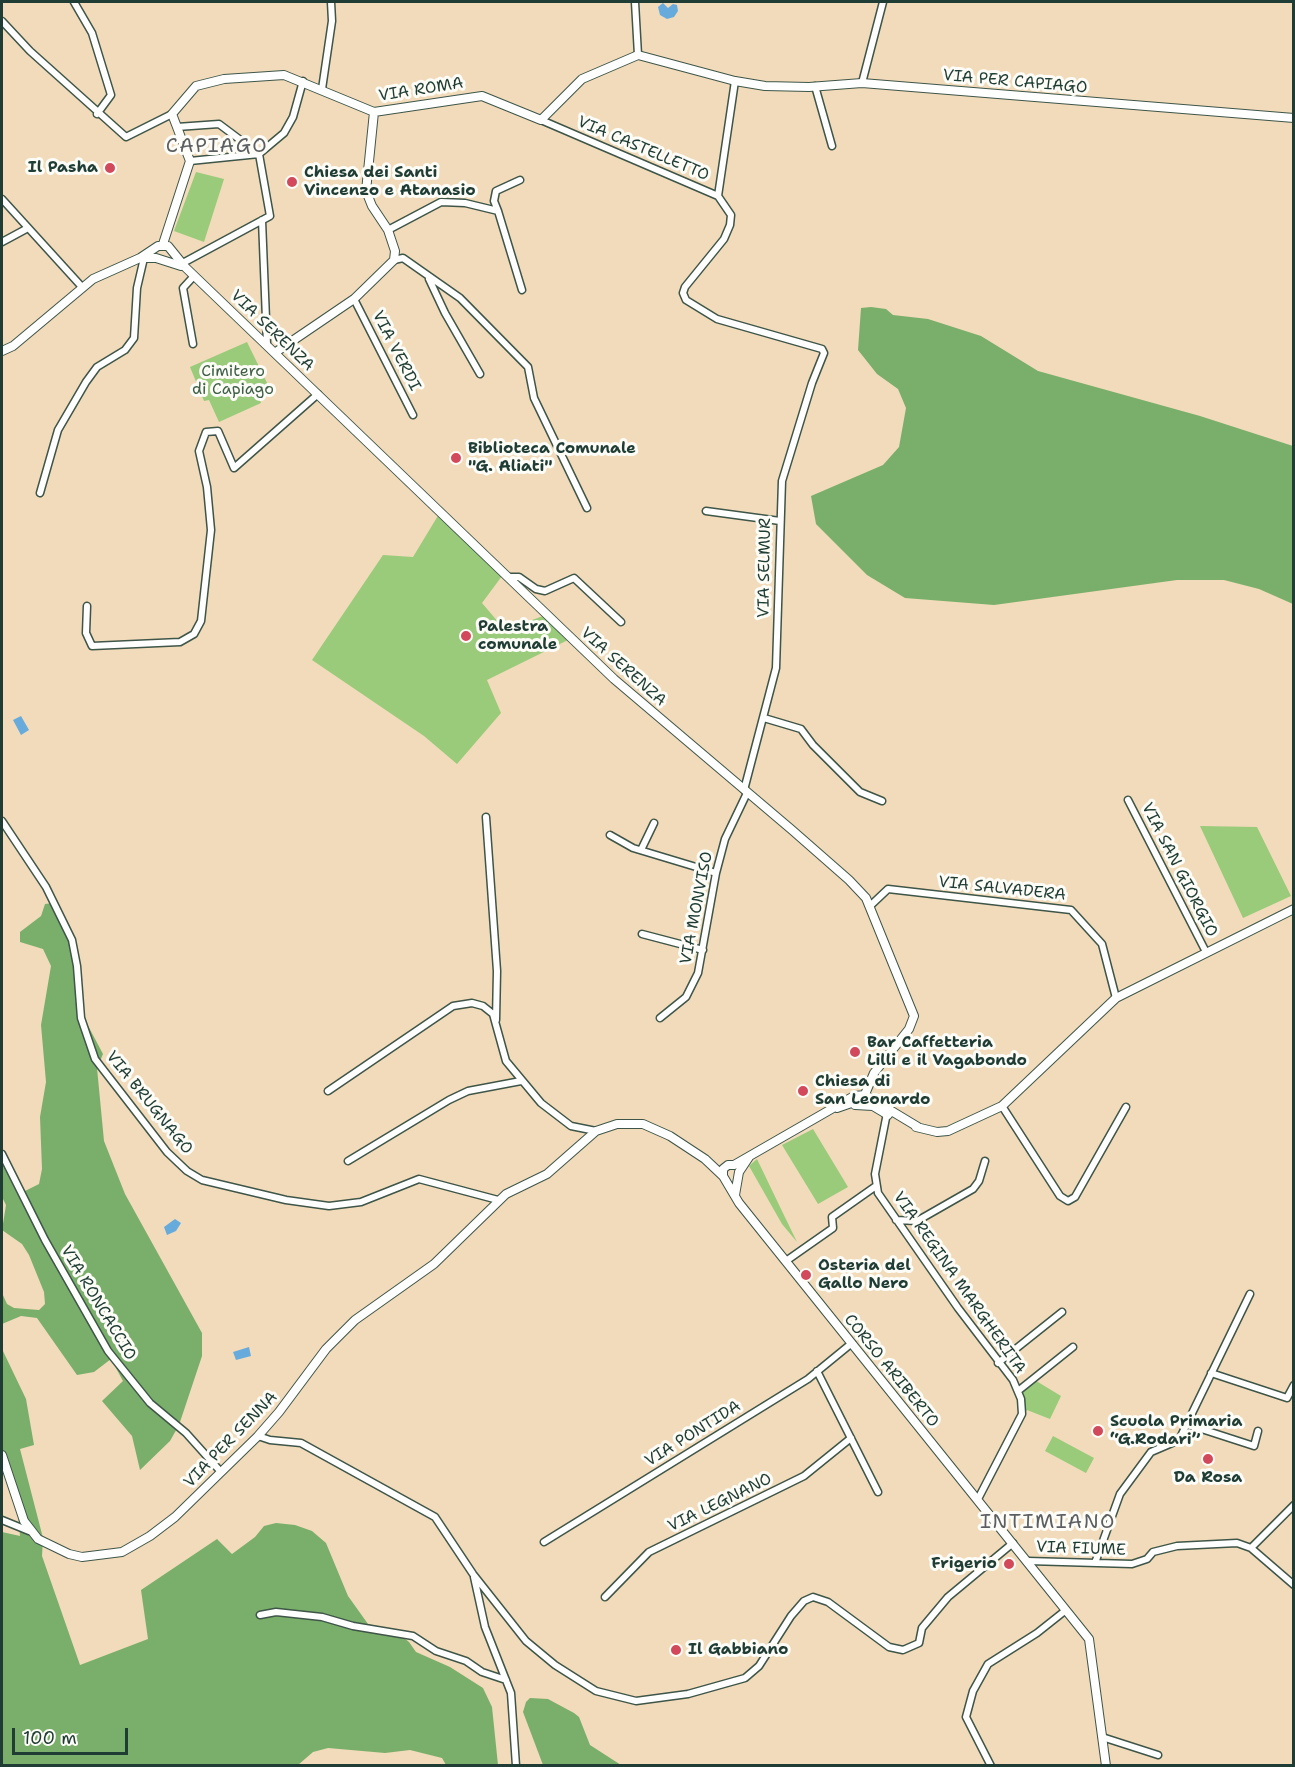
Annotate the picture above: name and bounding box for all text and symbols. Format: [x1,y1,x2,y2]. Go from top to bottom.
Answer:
street label: VIA PER CAPIAGO [942,66,1088,98]
street label: VIA ROMA [377,74,465,106]
street label: VIA CASTELLETTO [574,113,712,185]
district label: CAPIAGO [166,135,268,159]
place label: Il Pasha [28,158,98,178]
marker: Il Pasha [103,161,117,175]
place label: Chiesa dei Santi Vincenzo e Atanasio [304,163,476,201]
marker: Chiesa dei Santi Vincenzo e Atanasio [285,175,299,189]
street label: VIA SERENZA [226,286,318,376]
street label: VIA VERDI [368,308,424,394]
park label: Cimitero di Capiago [192,362,274,400]
place label: Biblioteca Comunale "G. Aliati" [468,439,636,477]
marker: Biblioteca Comunale "G. Aliati" [449,451,463,465]
street label: VIA SELMUR [755,518,775,618]
place label: Palestra comunale [478,617,557,655]
street label: VIA SERENZA [576,624,670,710]
marker: Palestra comunale [459,629,473,643]
street label: VIA SAN GIORGIO [1137,800,1221,940]
street label: VIA MONVISO [677,850,717,966]
street label: VIA SALVADERA [937,873,1067,905]
place label: Bar Caffetteria Lilli e il Vagabondo [867,1033,1027,1071]
marker: Bar Caffetteria Lilli e il Vagabondo [848,1045,862,1059]
street label: VIA BRUGNAGO [102,1048,196,1158]
place label: Chiesa di San Leonardo [815,1072,930,1110]
marker: Chiesa di San Leonardo [796,1084,810,1098]
street label: VIA REGINA MARGHERITA [889,1188,1029,1378]
street label: VIA RONCACCIO [56,1242,140,1364]
place label: Osteria del Gallo Nero [818,1256,911,1294]
marker: Osteria del Gallo Nero [799,1268,813,1282]
street label: CORSO ARIBERTO [840,1311,942,1431]
street label: VIA PER SENNA [180,1388,282,1492]
street label: VIA PONTIDA [642,1397,744,1471]
place label: Scuola Primaria “G.Rodari” [1110,1412,1242,1450]
marker: Scuola Primaria “G.Rodari” [1091,1424,1105,1438]
marker: Da Rosa [1201,1452,1215,1466]
place label: Da Rosa [1174,1468,1242,1488]
street label: VIA LEGNANO [665,1470,775,1536]
district label: INTIMIANO [980,1511,1116,1535]
street label: VIA FIUME [1036,1538,1126,1560]
place label: Frigerio [931,1554,997,1574]
marker: Frigerio [1002,1557,1016,1571]
place label: Il Gabbiano [688,1640,788,1660]
marker: Il Gabbiano [669,1643,683,1657]
scale bar [15,1716,130,1754]
text: 100 m [23,1726,77,1750]

